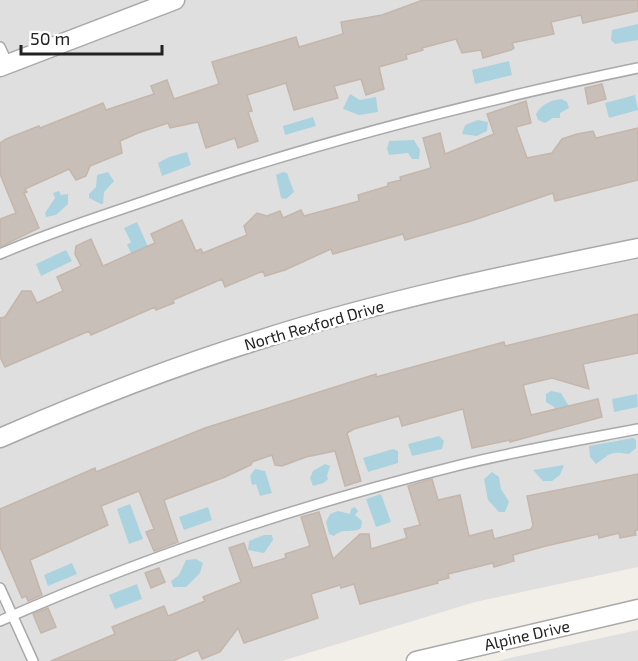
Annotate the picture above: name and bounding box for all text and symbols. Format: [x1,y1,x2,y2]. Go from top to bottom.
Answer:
scale bar [21,18,162,56]
text: 50 m [30,27,70,49]
street label: North Rexford Drive [242,295,386,354]
street label: Alpine Drive [482,615,572,654]

